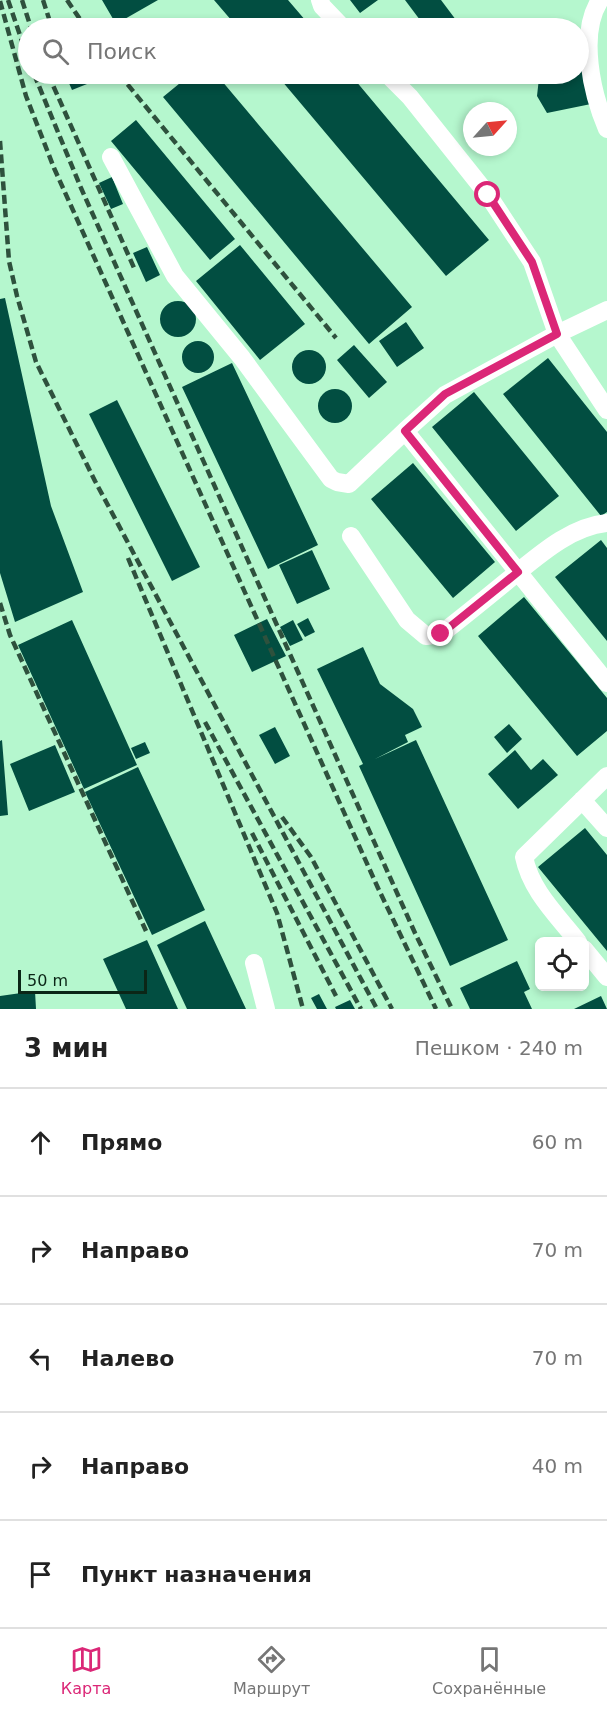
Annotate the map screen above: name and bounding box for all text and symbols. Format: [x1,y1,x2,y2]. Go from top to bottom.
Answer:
search box [18,18,589,84]
icon: search [39,35,72,68]
text: Поиск [87,39,157,64]
north arrow [463,102,517,156]
route start [474,181,500,207]
route end [427,620,453,646]
map controls [535,937,589,991]
button: locate [535,937,589,991]
scale bar [18,967,147,995]
text: 50 m [27,971,68,990]
text: 3 мин [24,1033,109,1063]
text: Пешком · 240 m [415,1036,583,1060]
icon: ahead [24,1126,57,1159]
text: Прямо [81,1130,162,1155]
text: 60 m [532,1130,583,1154]
icon: right [24,1234,57,1267]
text: Направо [81,1238,189,1263]
text: 70 m [532,1238,583,1262]
icon: left [24,1342,57,1375]
text: Налево [81,1346,174,1371]
text: 70 m [532,1346,583,1370]
icon: right [24,1450,57,1483]
text: Направо [81,1454,189,1479]
text: 40 m [532,1454,583,1478]
icon: arrive [24,1558,57,1591]
text: Пункт назначения [81,1562,312,1587]
tab: Карта [61,1643,111,1698]
tab: Маршрут [233,1643,310,1698]
tab: Сохранённые [432,1643,546,1698]

